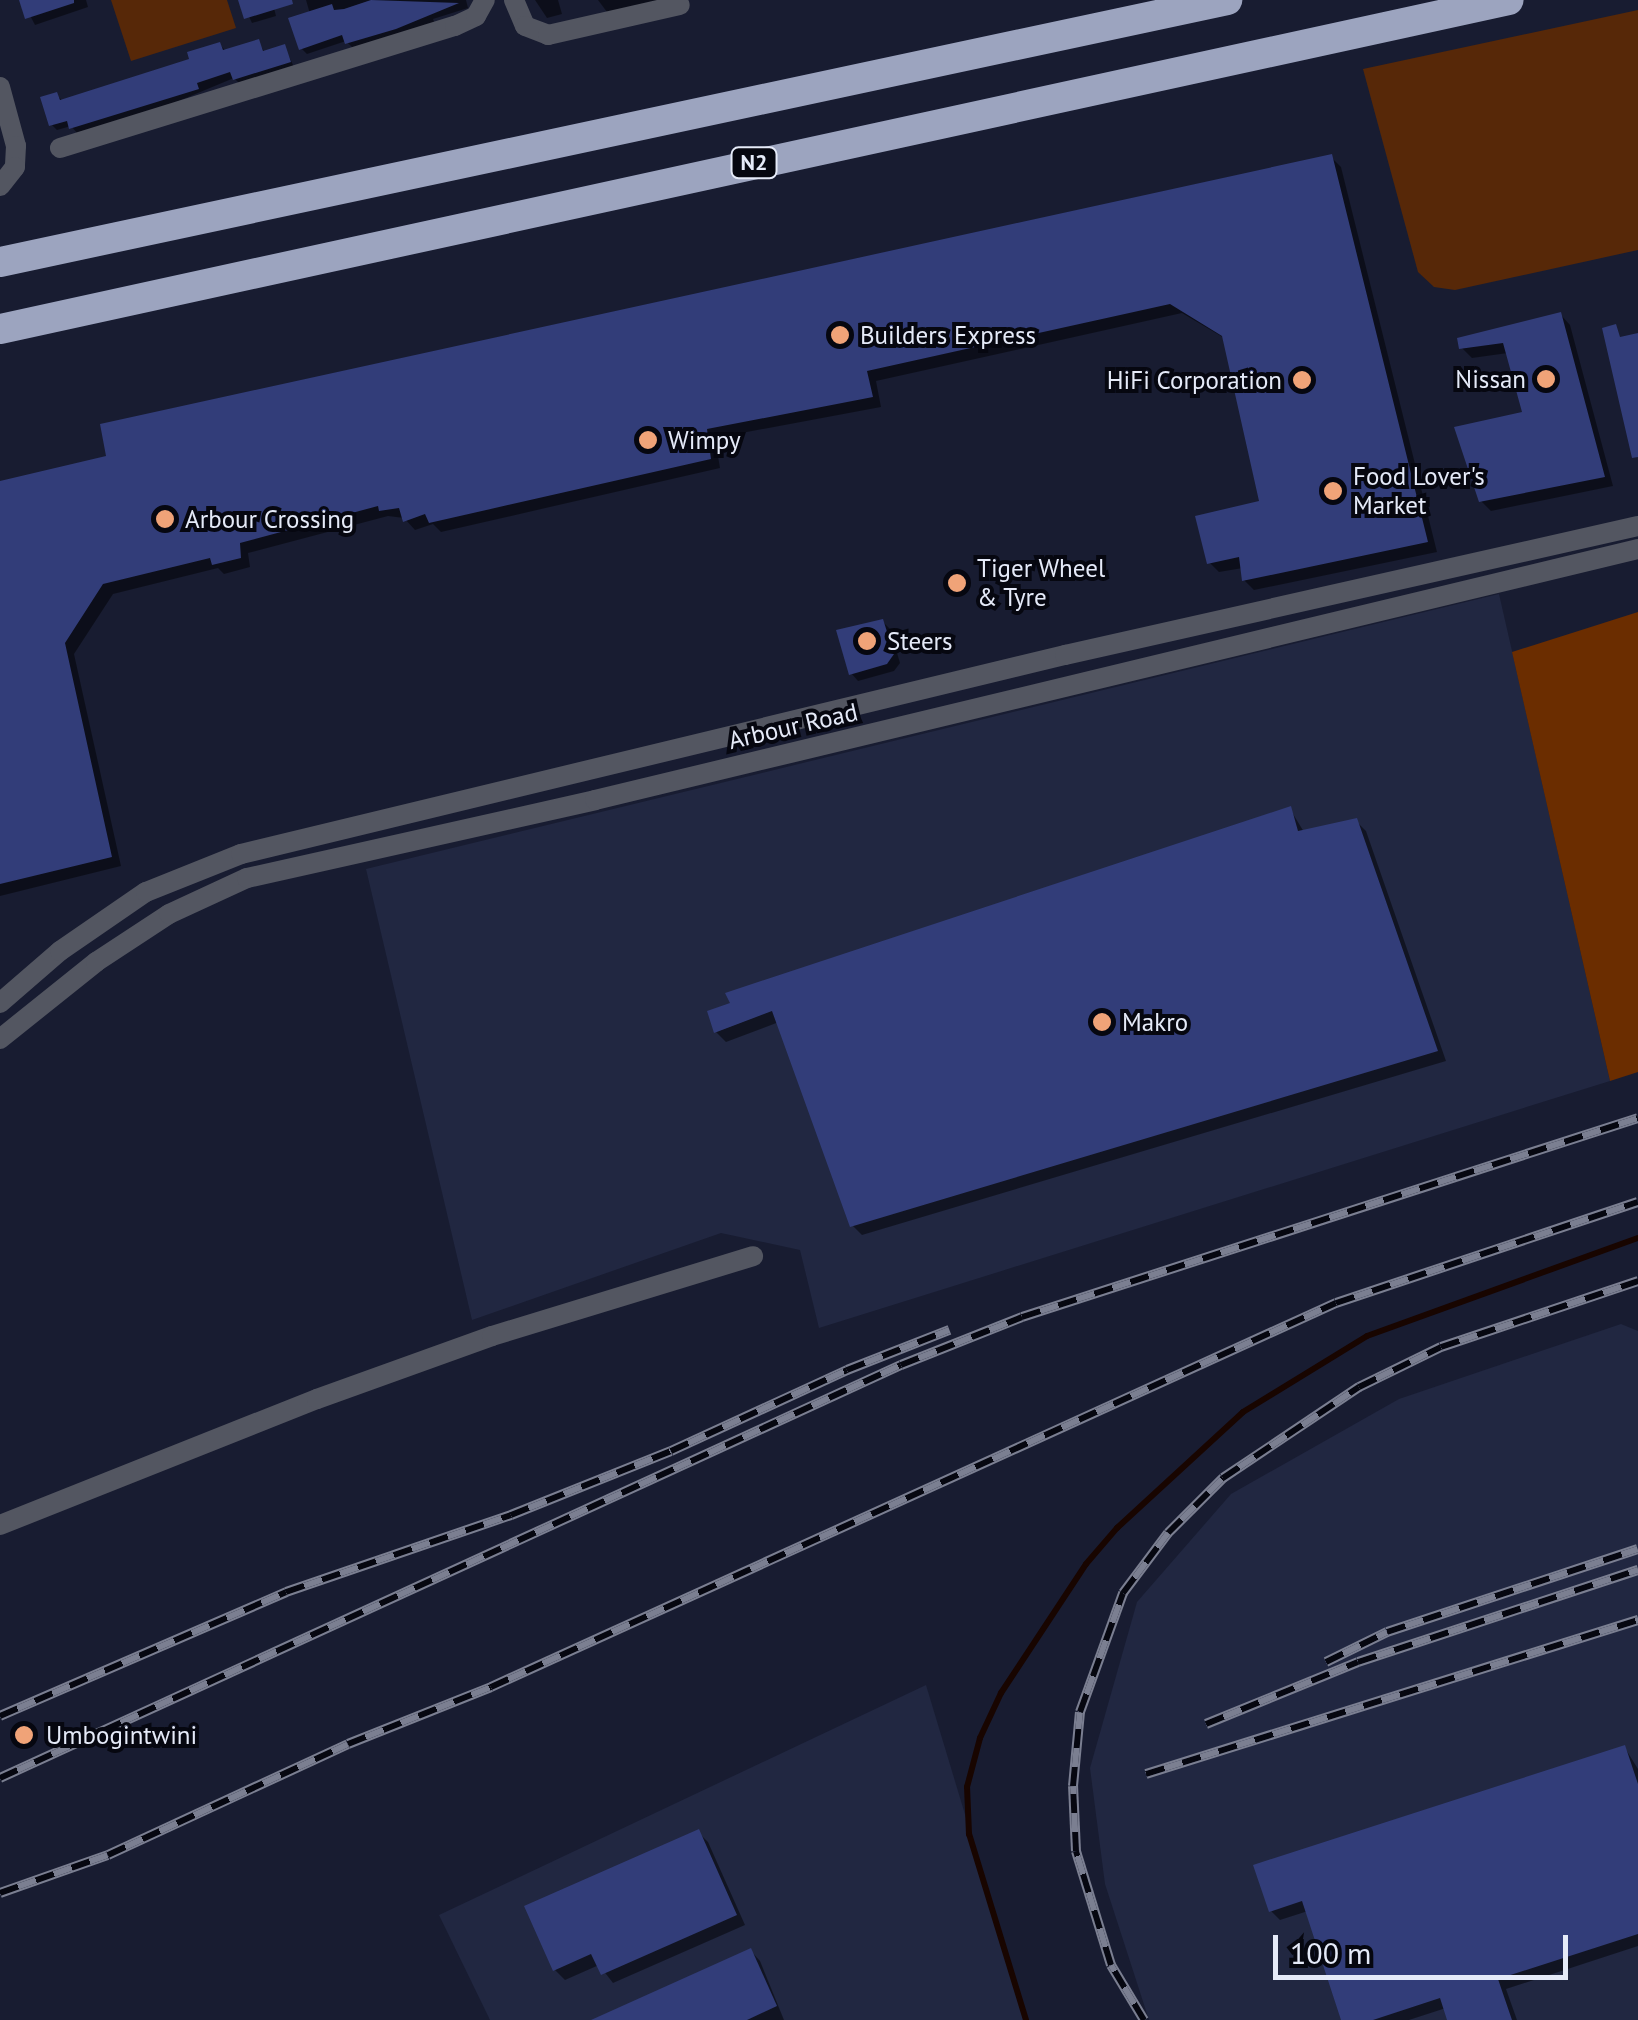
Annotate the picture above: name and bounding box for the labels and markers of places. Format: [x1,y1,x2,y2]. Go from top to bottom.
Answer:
place label: Builders Express [860,320,1036,350]
marker: Builders Express [829,324,851,346]
place label: Nissan [1455,364,1526,394]
place label: HiFi Corporation [1107,365,1282,395]
marker: Nissan [1535,368,1557,390]
marker: HiFi Corporation [1291,369,1313,391]
place label: Wimpy [668,425,741,455]
marker: Wimpy [637,429,659,451]
place label: Food Lover's Market [1353,462,1485,521]
marker: Food Lover's Market [1322,480,1344,502]
place label: Arbour Crossing [185,504,354,534]
marker: Arbour Crossing [154,508,176,530]
place label: Tiger Wheel & Tyre [977,554,1106,613]
marker: Tiger Wheel & Tyre [946,572,968,594]
place label: Steers [887,626,953,656]
marker: Steers [856,630,878,652]
place label: Makro [1122,1007,1188,1037]
marker: Makro [1091,1011,1113,1033]
place label: Umbogintwini [46,1720,197,1750]
marker: Umbogintwini [11,1722,37,1748]

